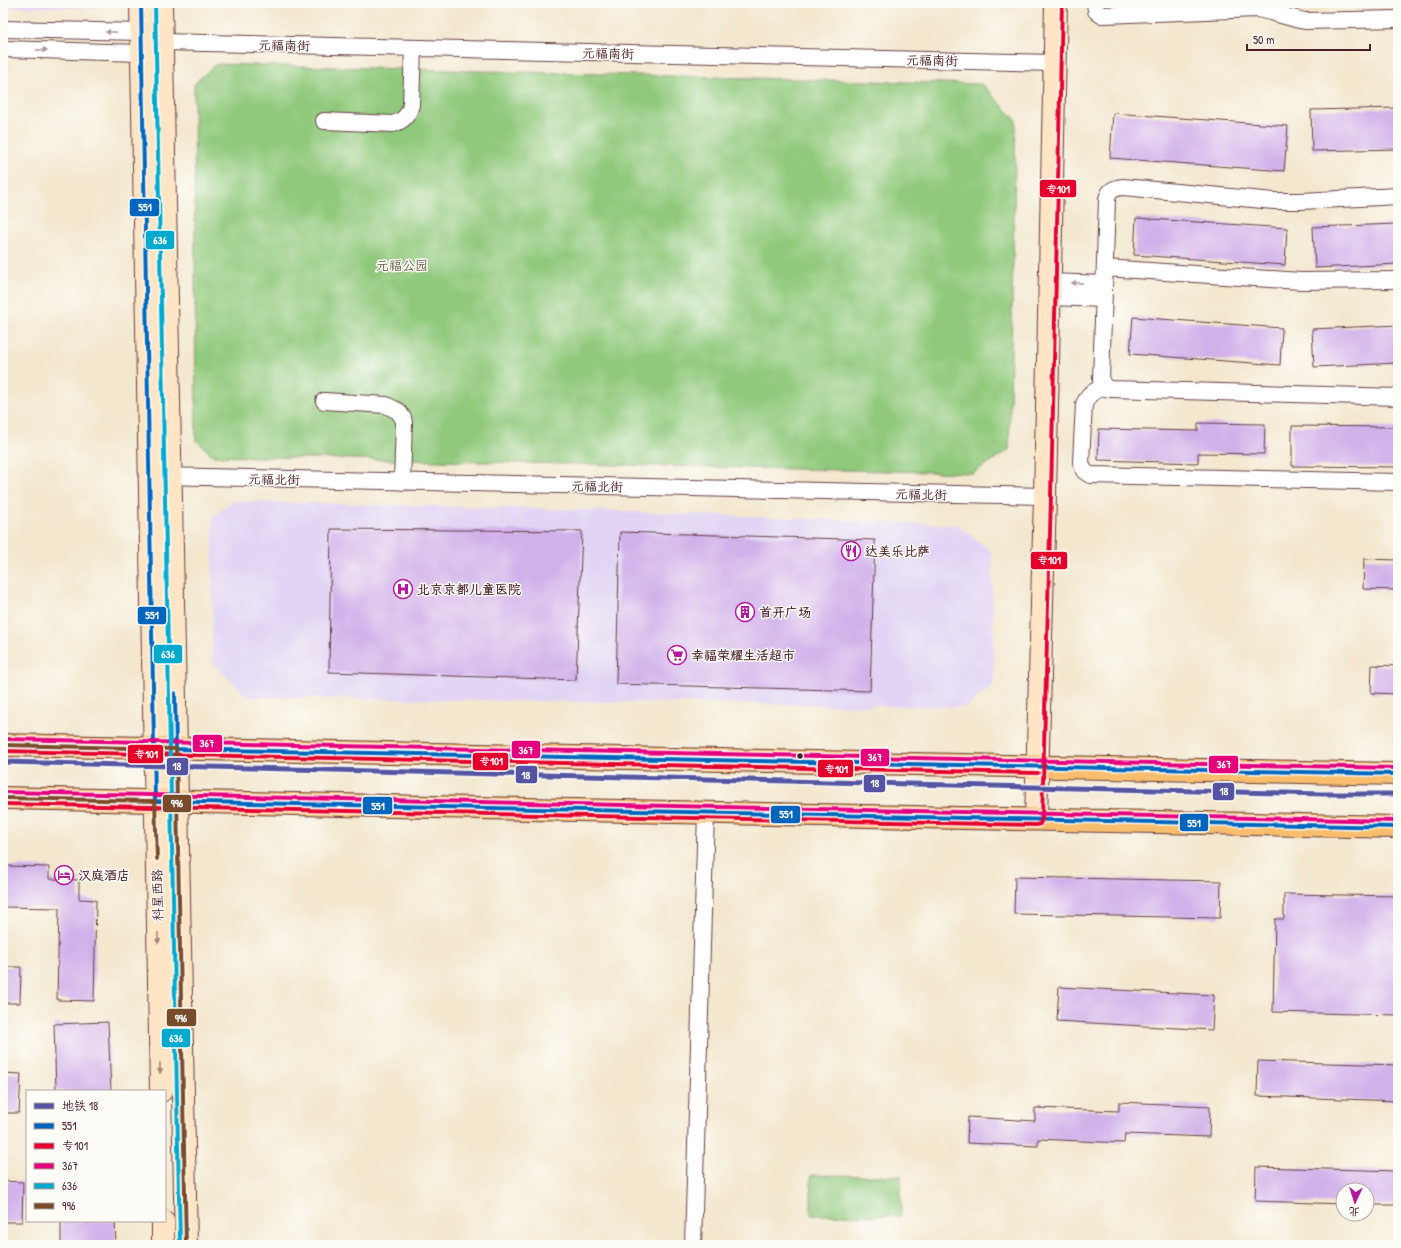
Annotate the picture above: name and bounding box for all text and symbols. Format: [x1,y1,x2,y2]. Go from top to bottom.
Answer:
scale bar [1247,26,1370,52]
one-way arrow [105,28,117,35]
text: 50 m [1253,31,1274,48]
street label: 元福南街 [258,36,310,54]
street label: 元福南街 [582,44,634,62]
one-way arrow [36,47,49,53]
street label: 元福南街 [906,51,958,69]
line badge: 专101 [1039,179,1077,198]
text: 专101 [1046,182,1070,196]
line badge: 551 [129,198,160,217]
text: 551 [138,200,152,214]
line badge: 636 [145,230,175,250]
text: 636 [153,233,167,247]
park label: 元福公园 [376,256,428,274]
one-way arrow [1070,280,1083,286]
street label: 元福北街 [248,470,300,488]
street label: 元福北街 [571,477,623,495]
street label: 元福北街 [895,485,947,503]
restaurant icon: 达美乐比萨 [840,540,862,562]
place label: 达美乐比萨 [865,542,930,560]
line badge: 专101 [1030,551,1068,570]
text: 专101 [1037,553,1061,567]
hospital icon: 北京京都儿童医院 [392,578,414,600]
place label: 北京京都儿童医院 [417,580,521,598]
building icon: 首开广场 [734,601,756,623]
place label: 首开广场 [759,603,811,621]
line badge: 551 [137,606,167,625]
text: 551 [145,608,159,622]
line badge: 636 [153,644,183,664]
supermarket icon: 幸福荣耀生活超市 [666,644,688,666]
place label: 幸福荣耀生活超市 [691,646,795,664]
text: 636 [161,647,175,661]
line badge: 367 [192,734,223,753]
text: 367 [200,736,215,750]
line badge: 367 [511,740,541,759]
text: 367 [519,743,534,757]
line badge: 专101 [127,744,164,764]
text: 专101 [134,747,158,761]
line badge: 367 [860,748,890,767]
text: 367 [868,750,883,764]
unlabelled marker [795,751,805,761]
line badge: 专101 [472,752,509,771]
text: 专101 [479,754,503,768]
line badge: 367 [1208,755,1239,774]
line badge: 18 [166,757,189,776]
text: 367 [1217,757,1232,771]
text: 18 [173,759,182,773]
line badge: 专101 [817,759,854,778]
text: 专101 [824,762,848,776]
line badge: 18 [515,765,538,784]
text: 18 [522,768,531,782]
line badge: 18 [863,774,886,793]
text: 18 [871,776,880,790]
line badge: 18 [1212,782,1235,801]
text: 18 [1220,784,1229,798]
line badge: 996 [162,794,192,813]
text: 996 [171,796,184,810]
line badge: 551 [362,796,393,815]
text: 551 [371,799,385,813]
line badge: 551 [770,805,801,824]
text: 551 [779,807,793,821]
line badge: 551 [1179,813,1209,832]
text: 551 [1187,816,1201,830]
hotel icon: 汉庭酒店 [53,864,75,886]
place label: 汉庭酒店 [78,866,130,884]
street label: 科星西路 [148,869,166,921]
one-way arrow [155,932,161,945]
line badge: 996 [166,1008,197,1027]
text: 996 [175,1011,188,1025]
line badge: 636 [161,1028,191,1048]
text: 636 [169,1031,183,1045]
one-way arrow [157,1062,163,1075]
legend [26,1090,166,1222]
text: 地铁 18 [62,1097,98,1114]
text: 551 [62,1117,77,1134]
text: 专101 [62,1137,88,1154]
text: 367 [62,1157,78,1174]
text: 636 [62,1177,77,1194]
north arrow [1335,1182,1375,1222]
text: 996 [62,1197,76,1214]
text: 北 [1348,1205,1360,1219]

